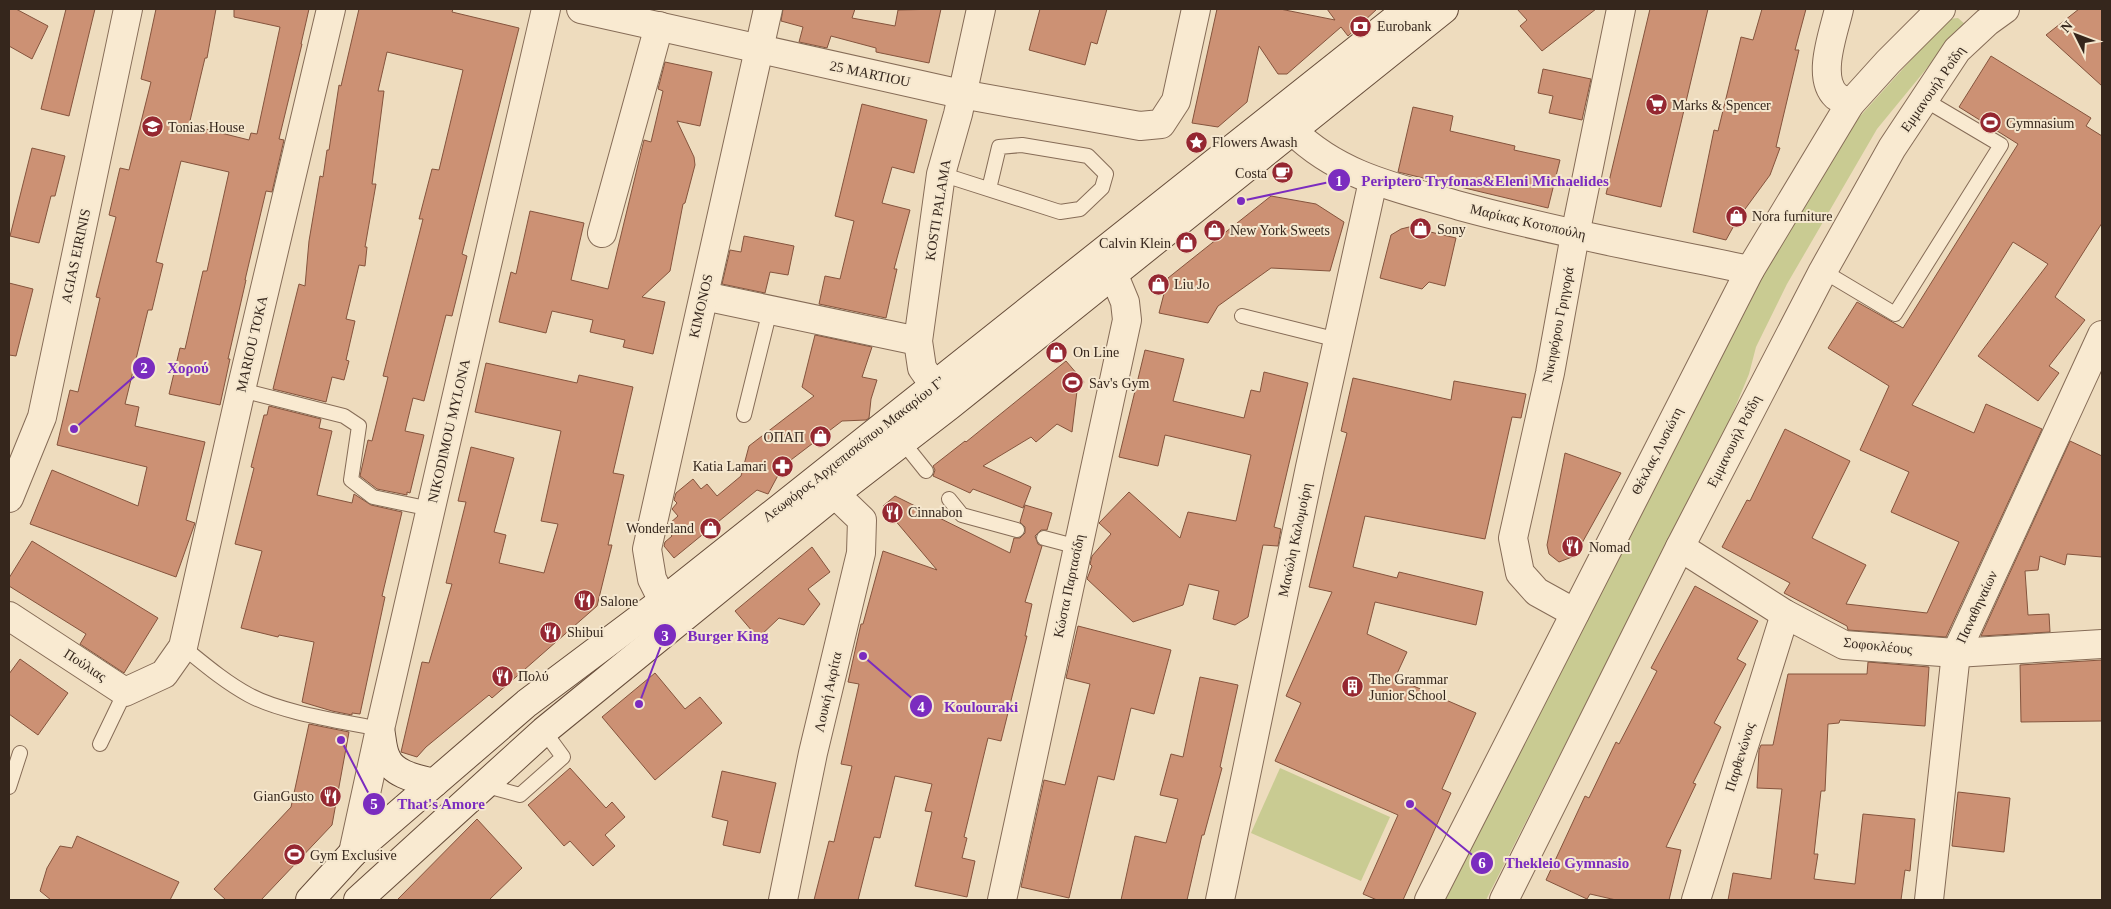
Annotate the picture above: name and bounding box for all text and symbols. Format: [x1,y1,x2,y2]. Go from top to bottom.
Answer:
north arrow [2051,10,2101,60]
bank icon: Eurobank [1349,14,1373,38]
text: N [2058,18,2076,35]
place label: Eurobank [1377,19,1431,34]
street label: Εμμανουήλ Ροΐδη [1898,43,1968,135]
street label: 25 MARTIOU [828,58,912,90]
supermarket icon: Marks & Spencer [1644,93,1668,117]
place label: Marks & Spencer [1672,98,1771,113]
sports icon: Gymnasium [1978,111,2002,135]
school or university icon: Tonias House [140,115,164,139]
place label: Gymnasium [2006,116,2075,131]
place label: Tonias House [168,120,244,135]
place icon: Flowers Awash [1184,130,1208,154]
place label: Flowers Awash [1212,135,1297,150]
street label: KOSTI PALAMA [923,157,954,262]
cafe icon: Costa [1271,161,1295,185]
callout: Periptero Tryfonas&Eleni Michaelides [1326,165,1619,195]
place label: Costa [1235,166,1268,181]
text: 1 [1335,173,1343,189]
text: Periptero Tryfonas&Eleni Michaelides [1361,173,1609,189]
street label: Μαρίκας Κοτοπούλη [1469,201,1587,243]
shop icon: Nora furniture [1724,204,1748,228]
street label: AGIAS EIRINIS [59,207,93,305]
place label: Nora furniture [1752,209,1832,224]
shop icon: Sony [1409,217,1433,241]
shop icon: New York Sweets [1202,218,1226,242]
place label: Sony [1437,222,1466,237]
place label: New York Sweets [1230,223,1330,238]
shop icon: Calvin Klein [1175,231,1199,255]
place label: Calvin Klein [1099,236,1171,251]
street label: Νικηφόρου Γρηγορά [1539,265,1577,384]
street label: KIMONOS [686,272,716,340]
shop icon: Liu Jo [1146,272,1170,296]
place label: Liu Jo [1174,277,1209,292]
street label: MARIOU TOKA [234,293,271,394]
shop icon: On Line [1045,340,1069,364]
place label: On Line [1073,345,1119,360]
callout: Χορού [132,353,218,383]
street label: NIKODIMOU MYLONA [425,357,473,504]
text: 2 [140,360,148,376]
text: Χορού [167,360,209,376]
sports icon: Sav's Gym [1061,371,1085,395]
street label: Λεωφόρος Αρχιεπισκόπου Μακαρίου Γ’ [760,373,948,525]
place label: Sav's Gym [1089,376,1150,391]
street label: Εμμανουήλ Ροΐδη [1704,392,1764,490]
street label: Θέκλας Λυσιώτη [1629,405,1685,497]
shop icon: ΟΠΑΠ [808,425,832,449]
place label: ΟΠΑΠ [764,430,804,445]
pharmacy icon: Katia Lamari [771,454,795,478]
place label: Katia Lamari [693,459,767,474]
street label: Μανώλη Καλομοίρη [1276,482,1314,598]
restaurant icon: Cinnabon [880,500,904,524]
place label: Cinnabon [908,505,962,520]
shop icon: Wonderland [698,516,722,540]
place label: Wonderland [626,521,694,536]
street label: Κώστα Παρτασίδη [1051,533,1087,639]
restaurant icon: Nomad [1561,535,1585,559]
place label: Nomad [1589,540,1630,555]
street label: Παναθηναίων [1954,568,2000,646]
restaurant icon: Salone [572,589,596,613]
place label: Salone [600,594,638,609]
restaurant icon: Shibui [539,620,563,644]
callout: Burger King [652,620,778,650]
place label: Shibui [567,625,604,640]
text: 3 [661,628,669,644]
text: Burger King [688,628,769,644]
street label: Σοφοκλέους [1843,635,1914,657]
street label: Πούλιας [61,646,109,684]
street label: Λουκή Ακρίτα [811,650,845,734]
restaurant icon: Πολύ [490,664,514,688]
place label: Πολύ [518,669,549,684]
place label: The Grammar Junior School [1369,672,1448,703]
building icon: The Grammar Junior School [1341,675,1365,699]
callout: Koulouraki [909,691,1028,721]
text: 4 [917,699,925,715]
text: Koulouraki [944,699,1018,715]
street label: Παρθενώνος [1722,720,1758,793]
restaurant icon: GianGusto [318,784,342,808]
place label: GianGusto [253,789,314,804]
callout: That's Amore [361,789,495,819]
text: 5 [370,796,378,812]
text: That's Amore [397,796,485,812]
sports icon: Gym Exclusive [282,843,306,867]
place label: Gym Exclusive [310,848,397,863]
callout: Thekleio Gymnasio [1469,848,1639,878]
text: 6 [1478,855,1486,871]
text: Thekleio Gymnasio [1505,855,1629,871]

